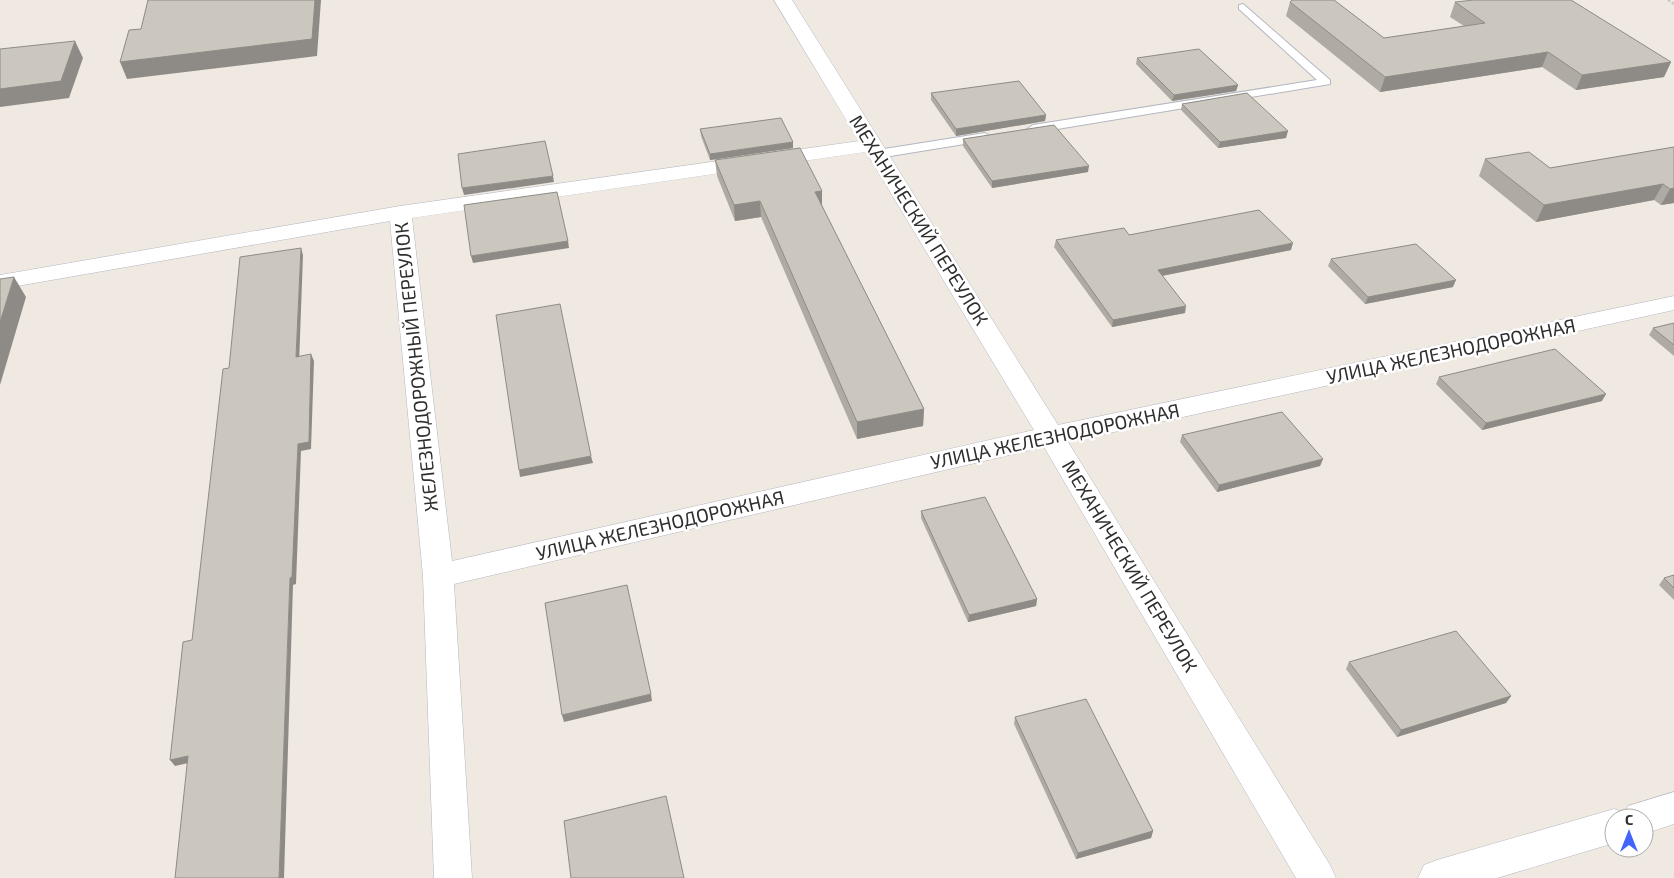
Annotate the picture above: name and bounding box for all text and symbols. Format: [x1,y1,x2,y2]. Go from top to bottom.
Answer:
street label: МЕХАНИЧЕСКИЙ ПЕРЕУЛОК [845,110,994,329]
street label: ЖЕЛЕЗНОДОРОЖНЫЙ ПЕРЕУЛОК [389,221,442,513]
street label: УЛИЦА ЖЕЛЕЗНОДОРОЖНАЯ [1324,313,1577,388]
street label: УЛИЦА ЖЕЛЕЗНОДОРОЖНАЯ [928,398,1181,473]
street label: МЕХАНИЧЕСКИЙ ПЕРЕУЛОК [1058,456,1203,676]
street label: УЛИЦА ЖЕЛЕЗНОДОРОЖНАЯ [534,485,786,564]
north arrow [1604,808,1654,858]
text: С [1625,811,1633,828]

